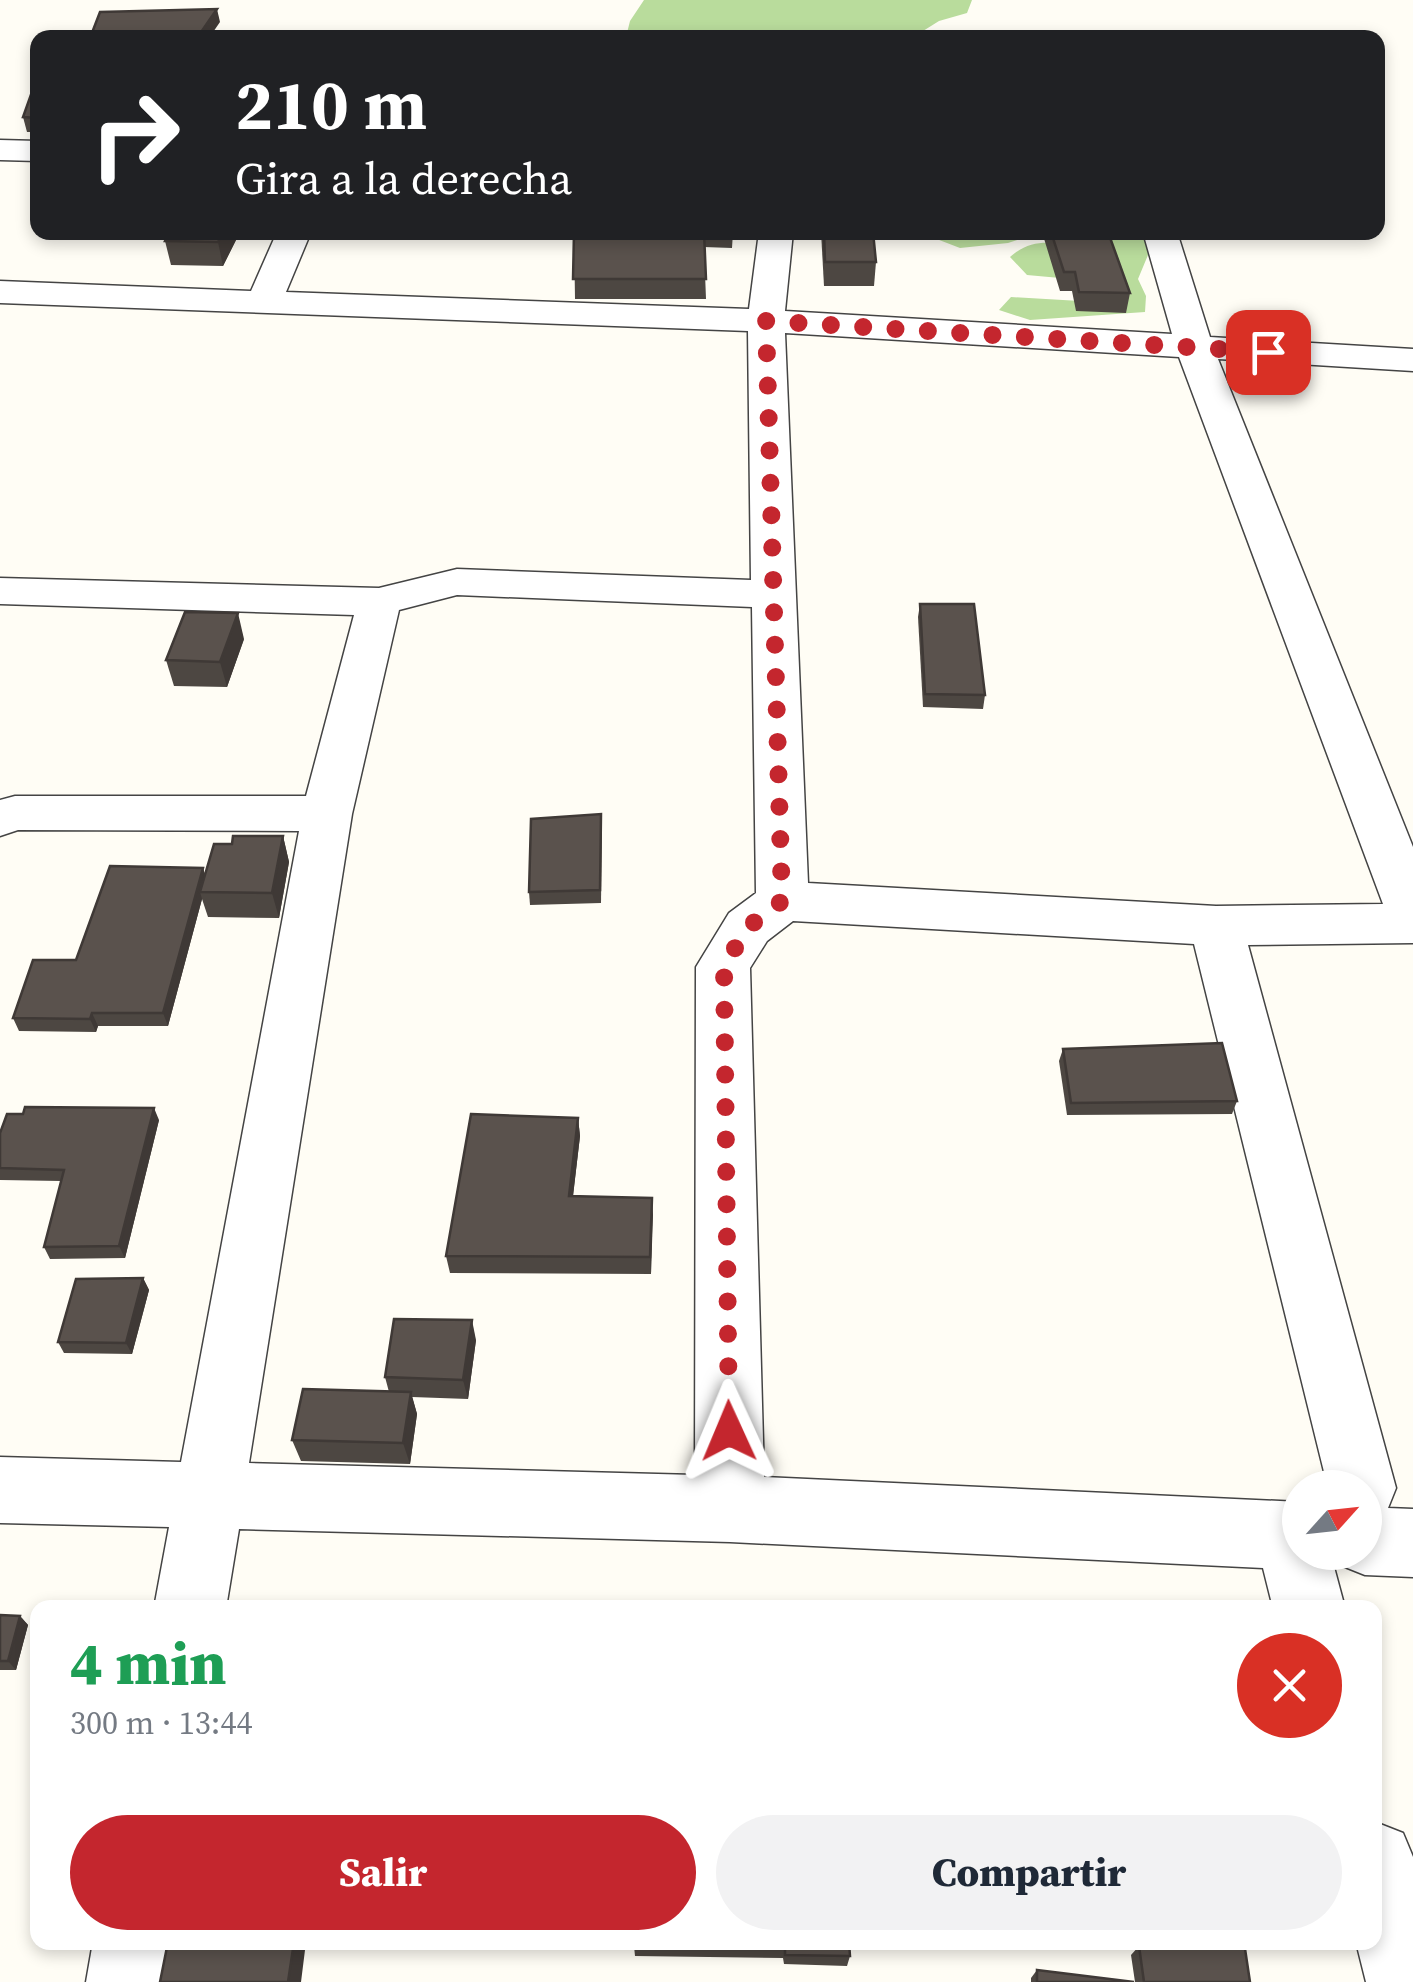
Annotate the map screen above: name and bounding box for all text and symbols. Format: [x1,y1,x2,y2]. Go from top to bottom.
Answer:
text: 210 m [235,56,427,152]
icon: right [70,70,200,200]
text: Gira a la derecha [235,147,572,209]
pin [1226,310,1311,395]
icon: arrive [1241,325,1296,380]
position arrow [677,1379,781,1483]
north arrow [1282,1470,1382,1570]
map controls [1282,1470,1382,1570]
text: 4 min [70,1622,226,1704]
button: close [1237,1633,1342,1738]
text: 300 m · 13:44 [70,1701,252,1745]
button: Salir [70,1815,696,1930]
button: Compartir [716,1815,1342,1930]

